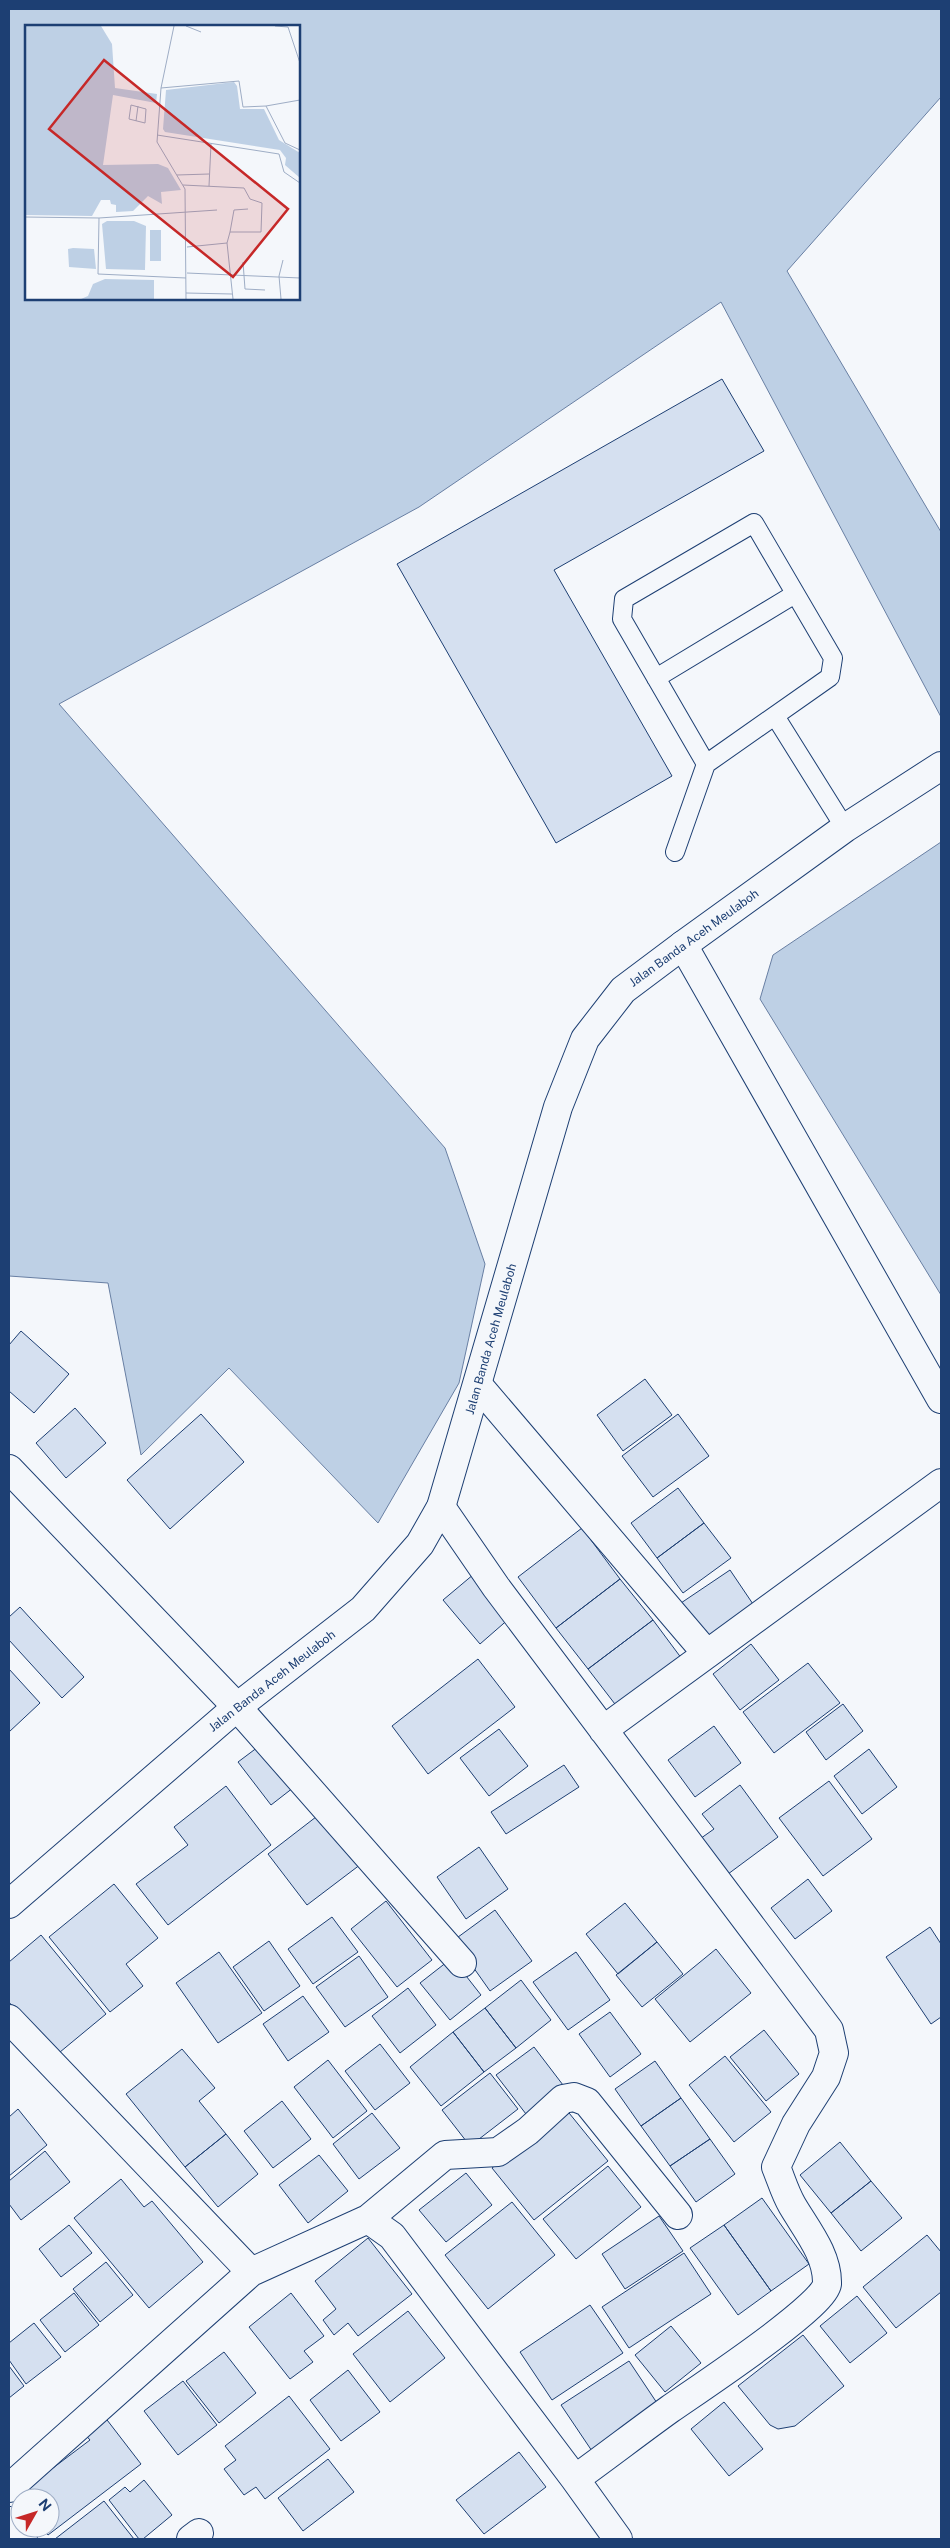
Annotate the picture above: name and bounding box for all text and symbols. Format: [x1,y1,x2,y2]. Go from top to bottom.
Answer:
inset map [25,25,300,300]
street label: Jalan Banda Aceh Meulaboh [627,886,762,990]
street label: Jalan Banda Aceh Meulaboh [463,1262,519,1416]
street label: Jalan Banda Aceh Meulaboh [206,1627,338,1735]
north arrow [10,2488,60,2538]
text: N [35,2496,55,2514]

